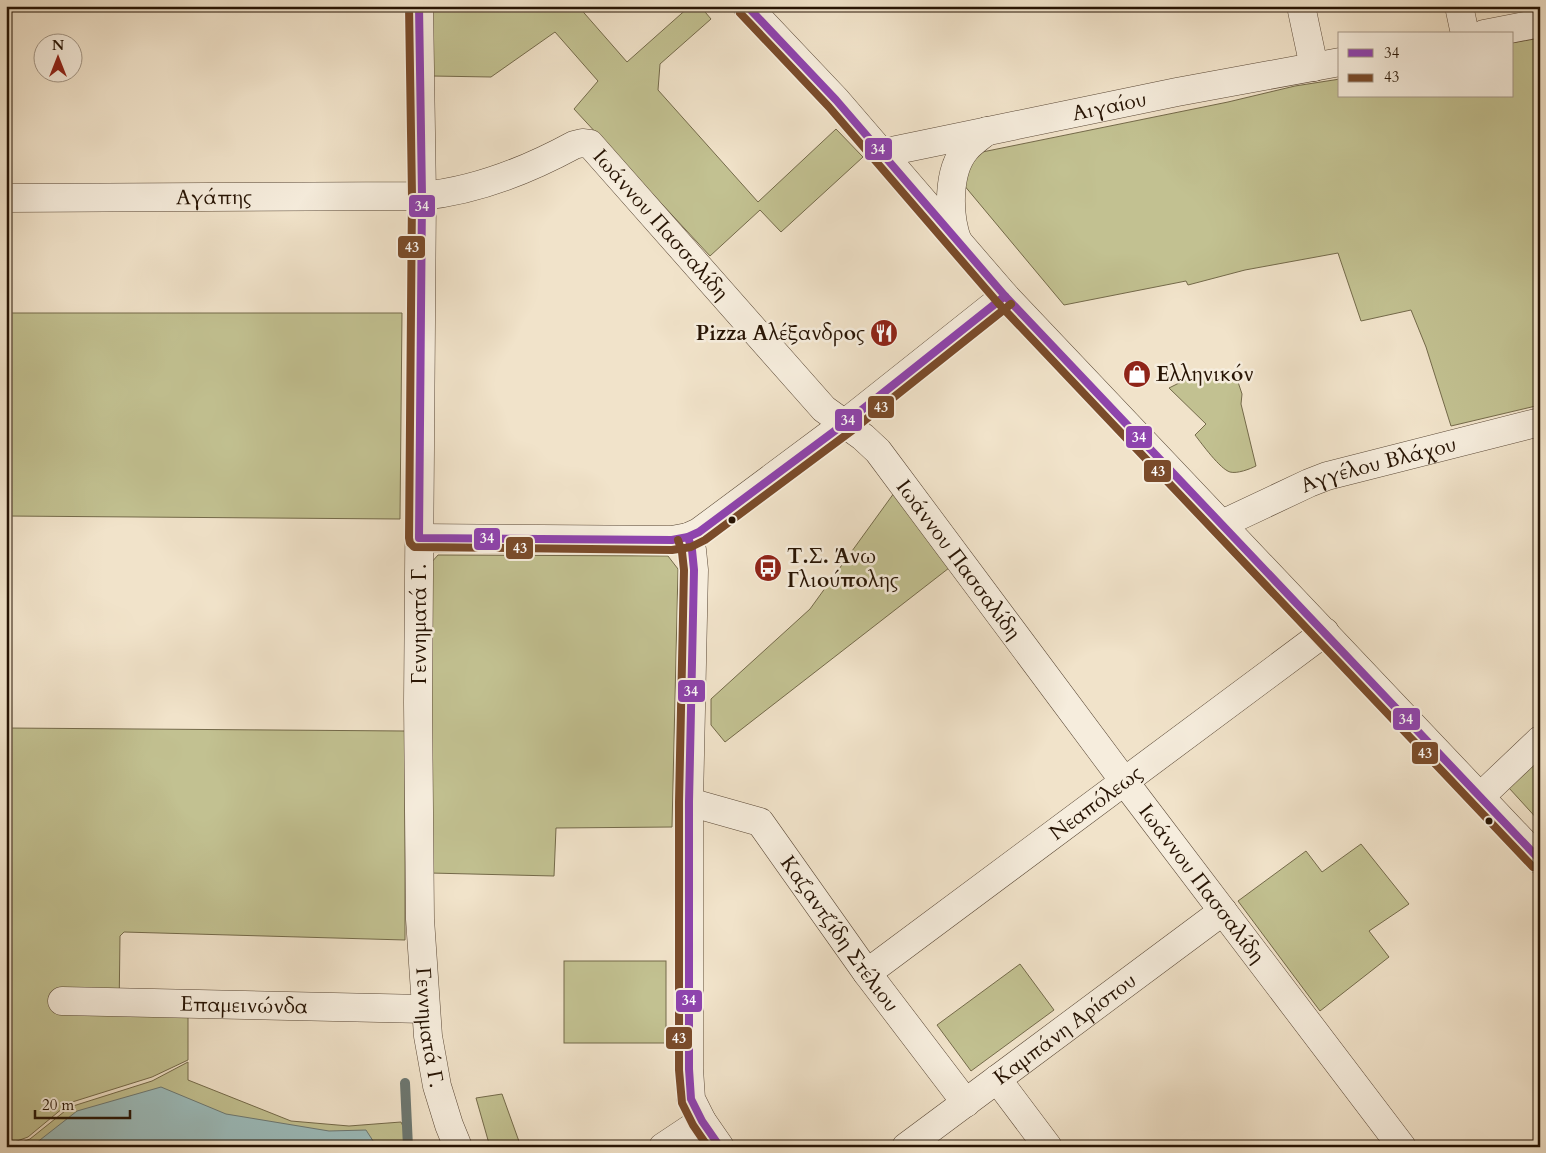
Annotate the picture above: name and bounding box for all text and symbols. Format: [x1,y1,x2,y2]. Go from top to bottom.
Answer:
north arrow [32,32,82,82]
legend [1338,32,1514,98]
text: N [52,36,64,55]
text: 34 [1384,43,1400,63]
text: 43 [1384,67,1399,87]
street label: Αιγαίου [1069,85,1149,128]
line badge: 34 [864,137,893,161]
text: 34 [871,140,885,159]
street label: Ιωάννου Πασσαλίδη [586,143,735,307]
street label: Αγάπης [176,183,252,212]
line badge: 34 [408,194,436,218]
text: 34 [415,197,429,216]
line badge: 43 [397,235,426,259]
text: 43 [405,238,419,257]
restaurant icon: Pizza Αλέξανδρος [869,318,899,348]
place label: Pizza Αλέξανδρος [696,319,865,348]
shop icon: Ελληνικόν [1122,359,1152,389]
place label: Ελληνικόν [1156,360,1254,389]
line badge: 43 [867,395,895,419]
text: 43 [874,398,888,417]
line badge: 34 [834,408,863,432]
text: 34 [841,411,855,430]
line badge: 34 [1125,425,1153,449]
text: 34 [1132,428,1146,447]
street label: Αγγέλου Βλάχου [1295,430,1459,500]
line badge: 43 [1143,459,1172,483]
text: 43 [1151,462,1165,481]
street label: Ιωάννου Πασσαλίδη [889,474,1028,646]
unlabelled marker [727,515,737,525]
line badge: 34 [473,527,501,551]
text: 34 [480,529,494,548]
line badge: 43 [505,536,534,560]
text: 43 [513,539,527,558]
place label: Τ.Σ. Άνω Γλιούπολης [787,542,899,595]
bus stop icon: Τ.Σ. Άνω Γλιούπολης [753,553,783,583]
street label: Γεννηματά Γ. [405,564,434,684]
line badge: 34 [677,679,706,703]
text: 34 [684,682,698,701]
line badge: 34 [1392,707,1421,731]
text: 34 [1399,710,1413,729]
line badge: 43 [1411,741,1439,765]
text: 43 [1418,744,1432,763]
street label: Νεαπόλεως [1043,759,1148,847]
street label: Ιωάννου Πασσαλίδη [1132,798,1271,969]
unlabelled marker [1484,816,1494,826]
street label: Καζαντζίδη Στέλιου [773,850,906,1018]
street label: Γεννηματά Γ. [408,966,451,1090]
street label: Καμπάνη Αρίστου [988,966,1142,1092]
line badge: 34 [675,989,703,1013]
street label: Επαμεινώνδα [180,990,308,1021]
text: 34 [682,991,696,1010]
line badge: 43 [665,1026,693,1050]
text: 43 [672,1029,686,1048]
scale bar [35,1088,130,1120]
text: 20 m [42,1095,74,1115]

